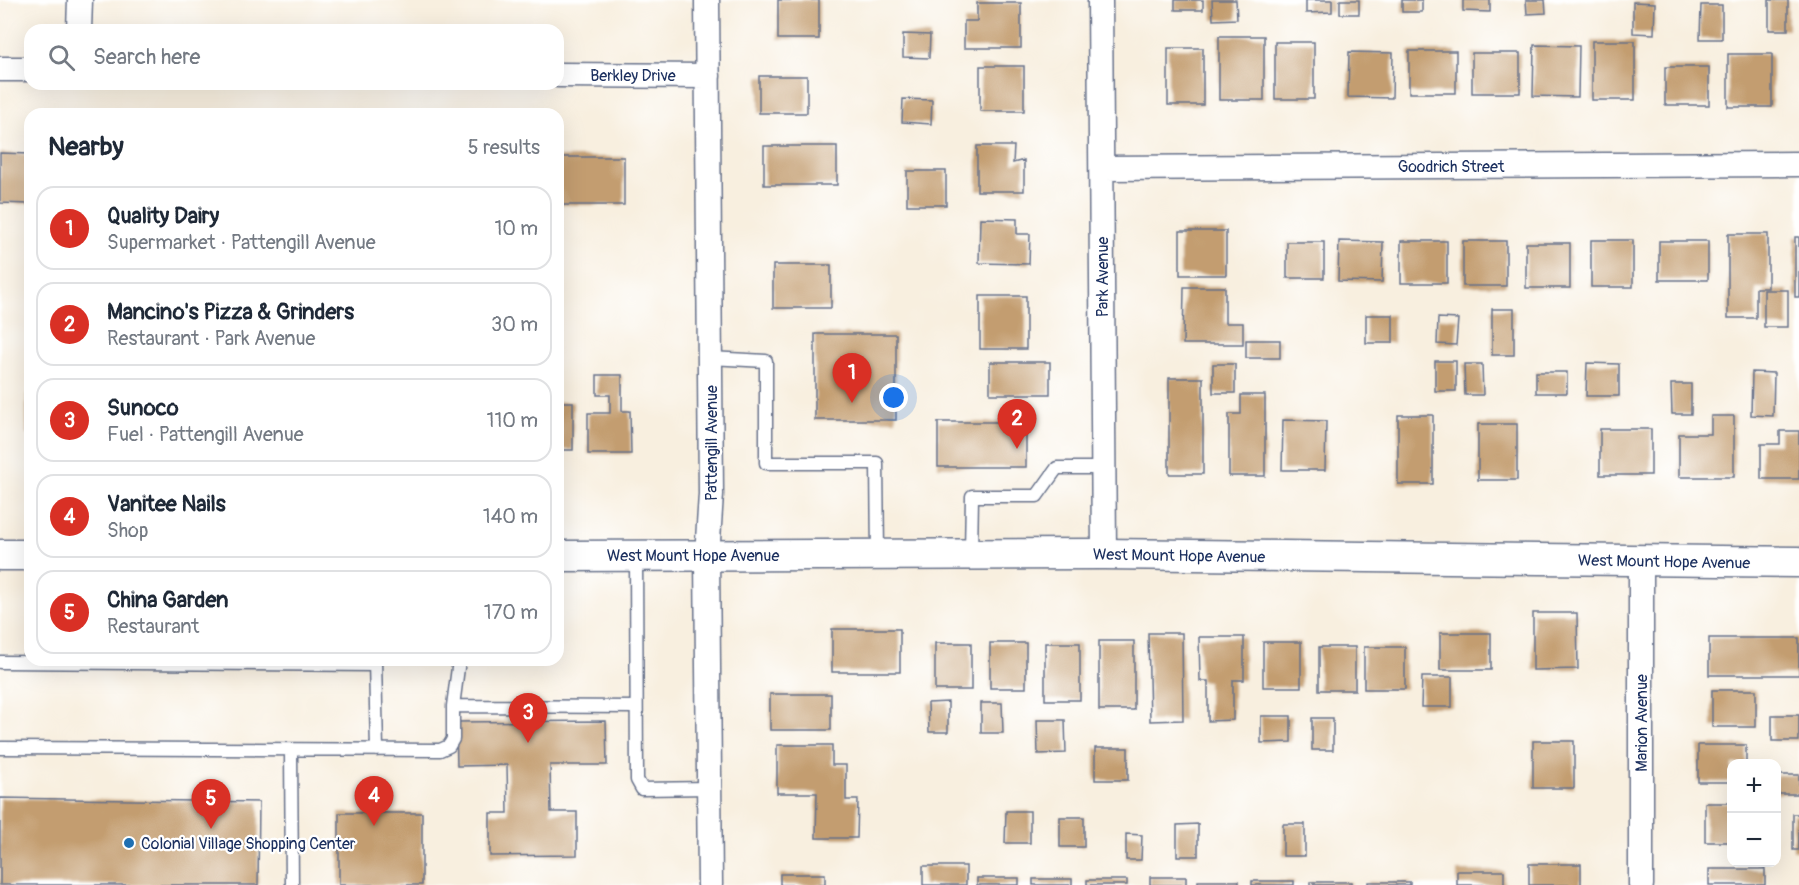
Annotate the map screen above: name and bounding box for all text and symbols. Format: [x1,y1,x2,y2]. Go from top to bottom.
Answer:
search box [24,24,564,90]
icon: search [45,41,78,74]
text: Search here [93,43,200,71]
street label: Berkley Drive [590,66,676,86]
text: Nearby [48,131,124,163]
text: 5 results [468,135,540,160]
street label: Goodrich Street [1398,157,1505,177]
text: Quality Dairy [107,202,219,230]
text: 1 [66,216,73,241]
text: 10 m [494,216,538,241]
text: Supermarket · Pattengill Avenue [107,230,376,255]
street label: Park Avenue [1093,237,1113,317]
text: Mancino's Pizza & Grinders [107,298,354,326]
text: 2 [64,312,75,337]
text: 30 m [491,312,538,337]
text: Restaurant · Park Avenue [107,326,315,351]
pin: 1 [832,354,872,403]
your location [879,383,908,412]
street label: Pattengill Avenue [702,385,722,501]
text: Sunoco [107,394,179,422]
pin: 2 [998,400,1036,449]
text: 3 [64,408,75,433]
text: 110 m [487,408,538,433]
text: Fuel · Pattengill Avenue [107,422,304,447]
text: Vanitee Nails [107,490,226,518]
text: 4 [64,504,75,529]
text: 140 m [483,504,538,529]
text: Shop [107,518,148,543]
street label: West Mount Hope Avenue [1093,544,1266,568]
street label: West Mount Hope Avenue [607,546,779,566]
street label: West Mount Hope Avenue [1578,550,1751,574]
text: China Garden [107,586,228,614]
text: 5 [64,600,75,625]
text: 170 m [484,600,538,625]
text: Restaurant [107,614,199,639]
street label: Marion Avenue [1632,674,1652,772]
pin: 3 [508,694,548,743]
map controls [1727,759,1781,867]
button: + [1727,759,1781,813]
pin: 4 [354,776,394,826]
pin: 5 [192,780,230,829]
button: − [1727,813,1781,867]
place label: Colonial Village Shopping Center [141,834,356,854]
marker: Colonial Village Shopping Center [122,836,136,850]

